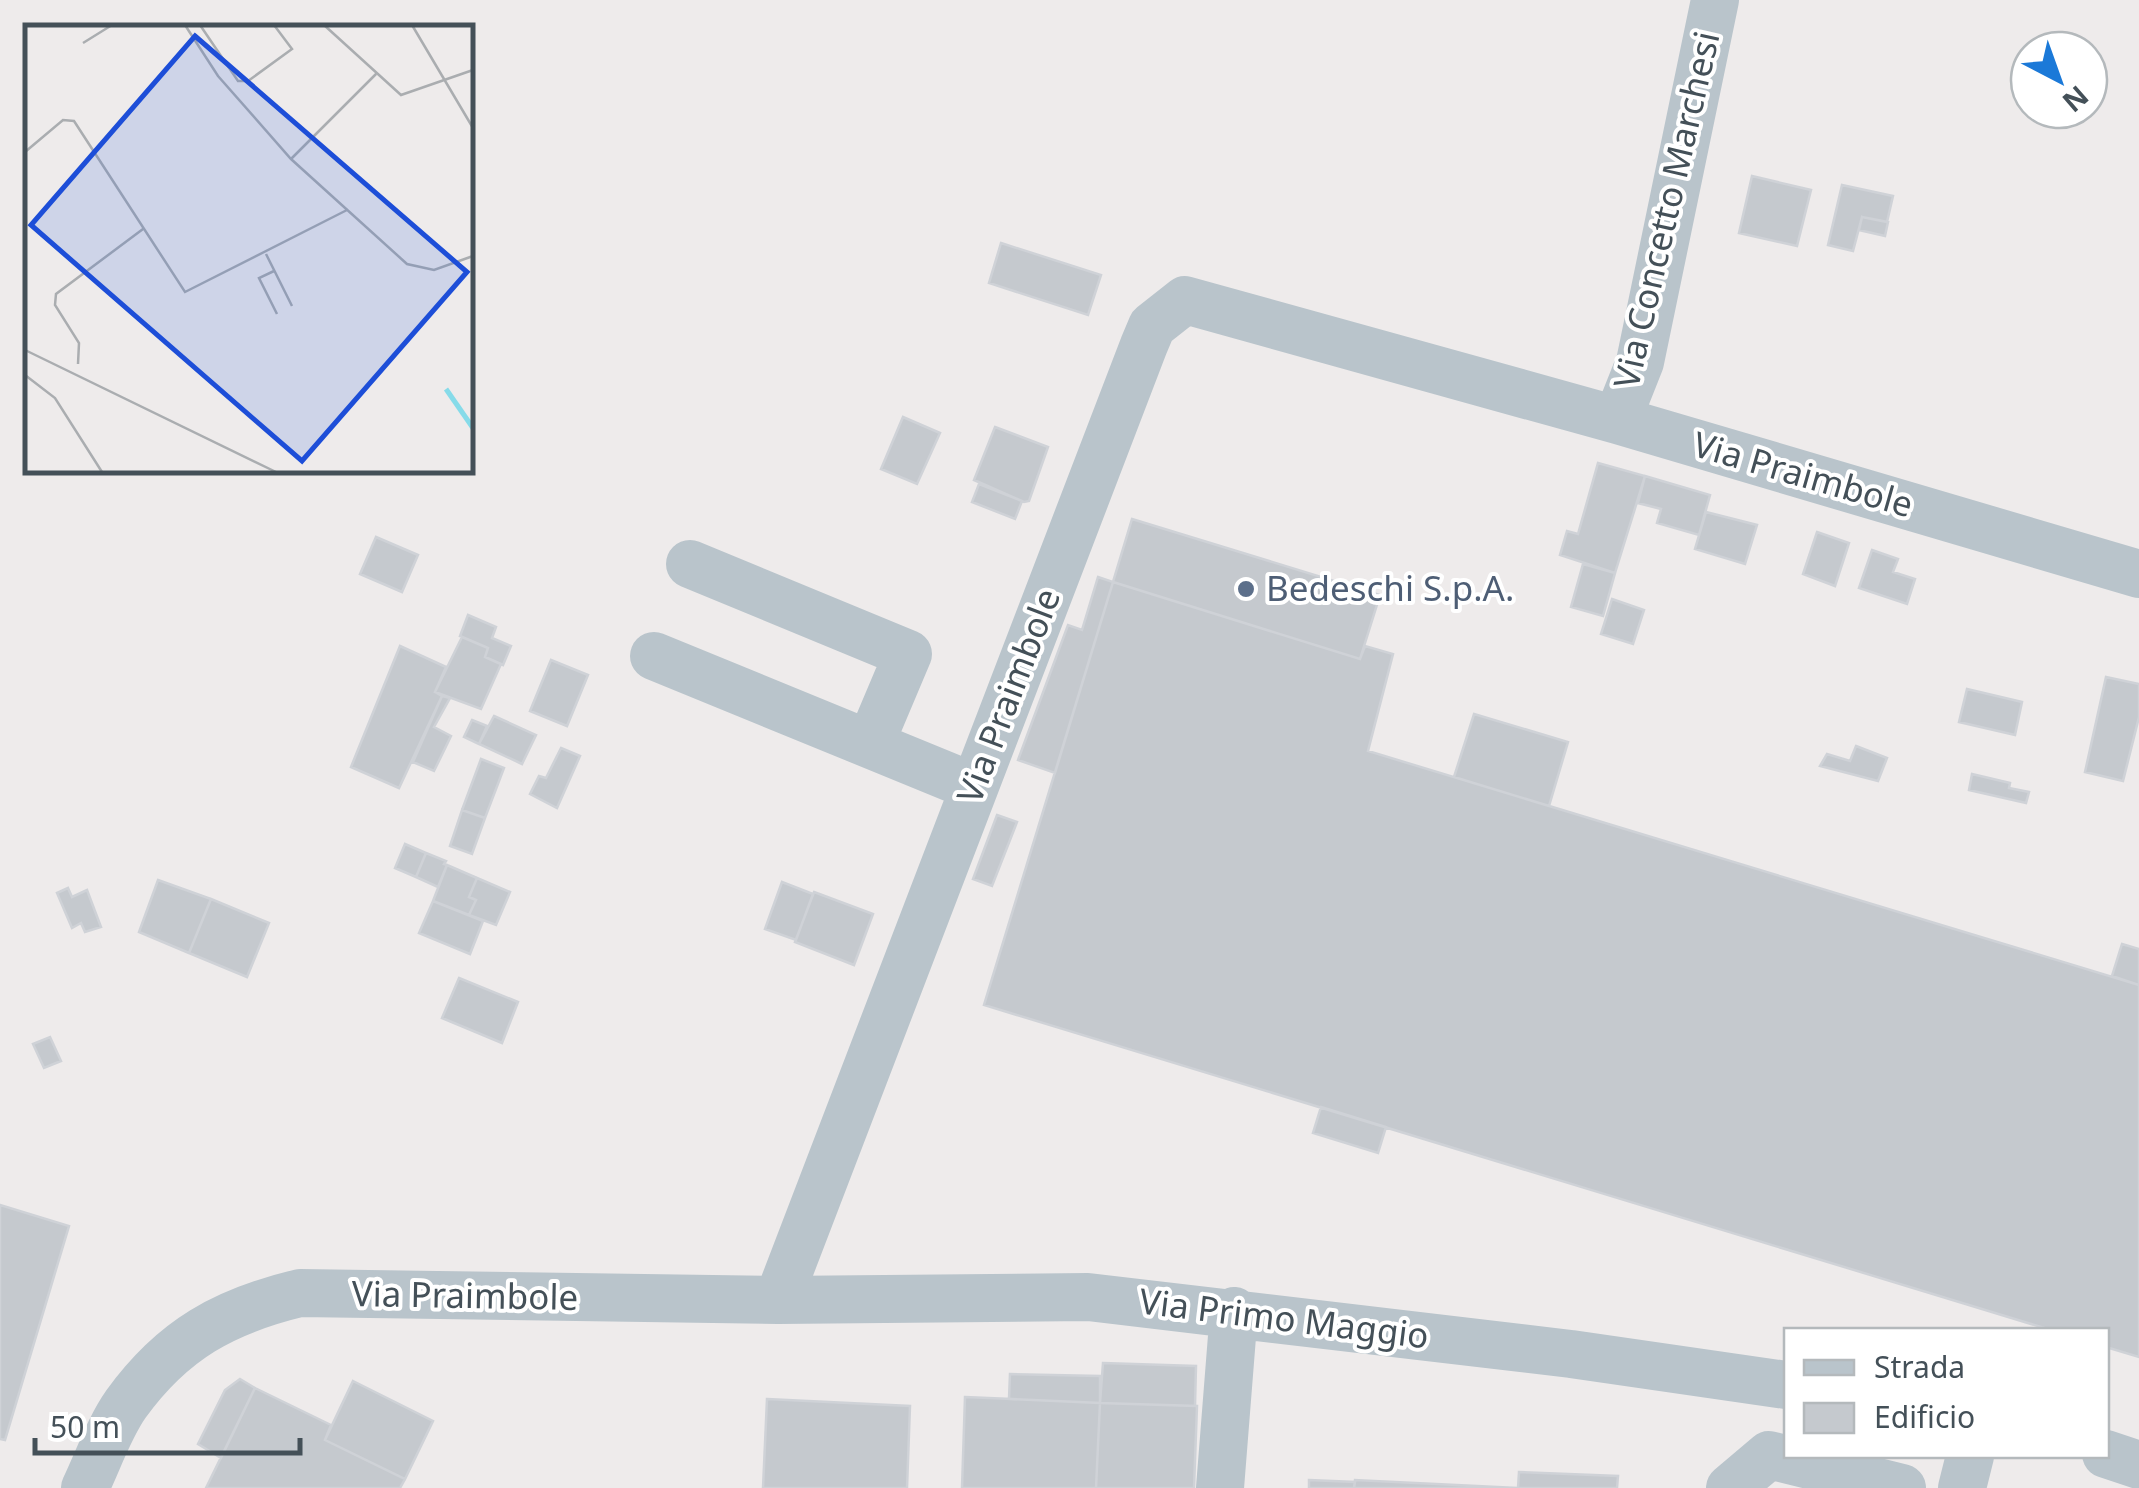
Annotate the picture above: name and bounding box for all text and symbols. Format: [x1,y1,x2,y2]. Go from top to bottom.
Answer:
inset map [25,25,472,472]
street label: Via Concetto Marchesi [1602,27,1729,393]
north arrow [2009,30,2109,130]
text: N [2055,78,2097,121]
street label: Via Praimbole [1688,420,1919,527]
place label: Bedeschi S.p.A. [1266,564,1514,611]
marker: Bedeschi S.p.A. [1235,578,1257,600]
street label: Via Praimbole [945,581,1070,810]
street label: Via Praimbole [351,1269,579,1320]
street label: Via Primo Maggio [1137,1276,1431,1359]
legend [1784,1328,2109,1458]
text: Strada [1874,1346,1965,1387]
scale bar [35,1393,300,1455]
text: Edificio [1874,1396,1975,1437]
text: 50 m [50,1406,120,1447]

